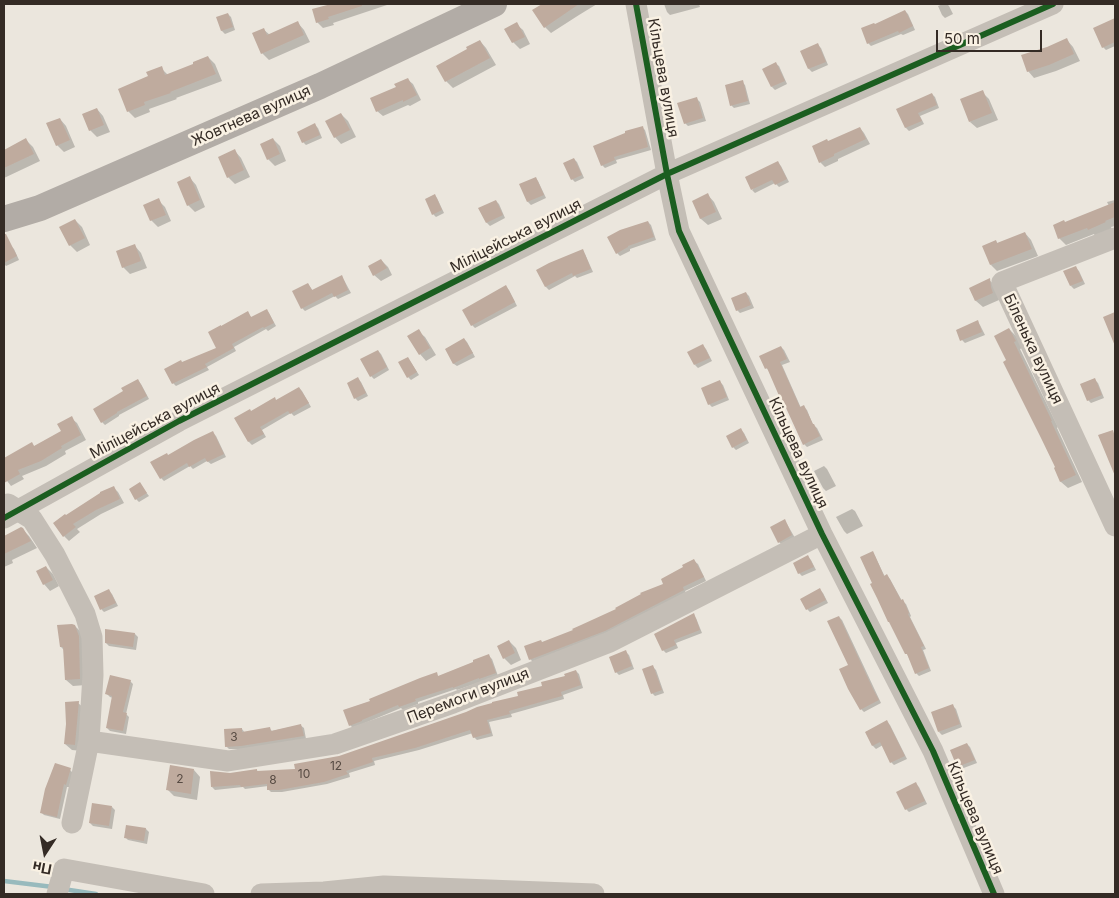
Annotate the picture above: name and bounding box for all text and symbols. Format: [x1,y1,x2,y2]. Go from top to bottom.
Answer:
street label: Кільцева вулиця [644,17,682,139]
scale bar [939,20,1045,52]
text: 50 m [944,29,980,48]
street label: Жовтнева вулиця [189,82,313,150]
street label: Міліцейська вулиця [447,195,585,277]
street label: Біленька вулиця [1000,291,1066,407]
street label: Міліцейська вулиця [87,379,223,463]
street label: Кільцева вулиця [764,394,832,512]
street label: Перемоги вулиця [404,664,532,728]
house number: 3 [230,730,238,744]
house number: 12 [330,759,342,773]
street label: Кільцева вулиця [943,759,1007,877]
house number: 10 [298,767,310,781]
house number: 2 [176,772,184,786]
house number: 8 [269,773,277,787]
north arrow [20,828,70,878]
text: Пн [31,858,53,878]

